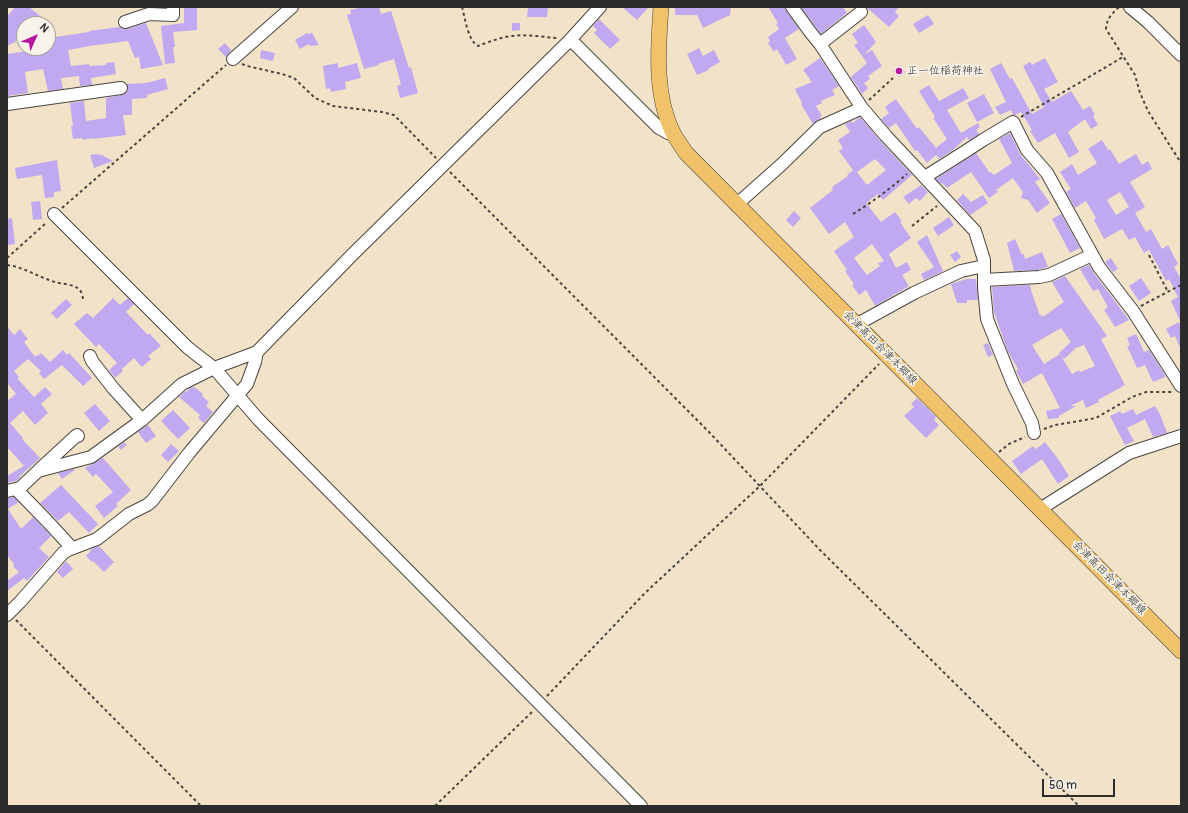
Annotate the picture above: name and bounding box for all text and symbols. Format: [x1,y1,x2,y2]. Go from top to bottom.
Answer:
north arrow [16,16,56,56]
text: N [37,21,51,35]
place label: 正一位稲荷神社 [907,64,984,78]
marker: 正一位稲荷神社 [894,66,904,76]
street label: 会津高田会津本郷線 [840,308,920,388]
street label: 会津高田会津本郷線 [1069,538,1149,618]
scale bar [1044,771,1117,797]
text: 50 m [1049,778,1077,793]

